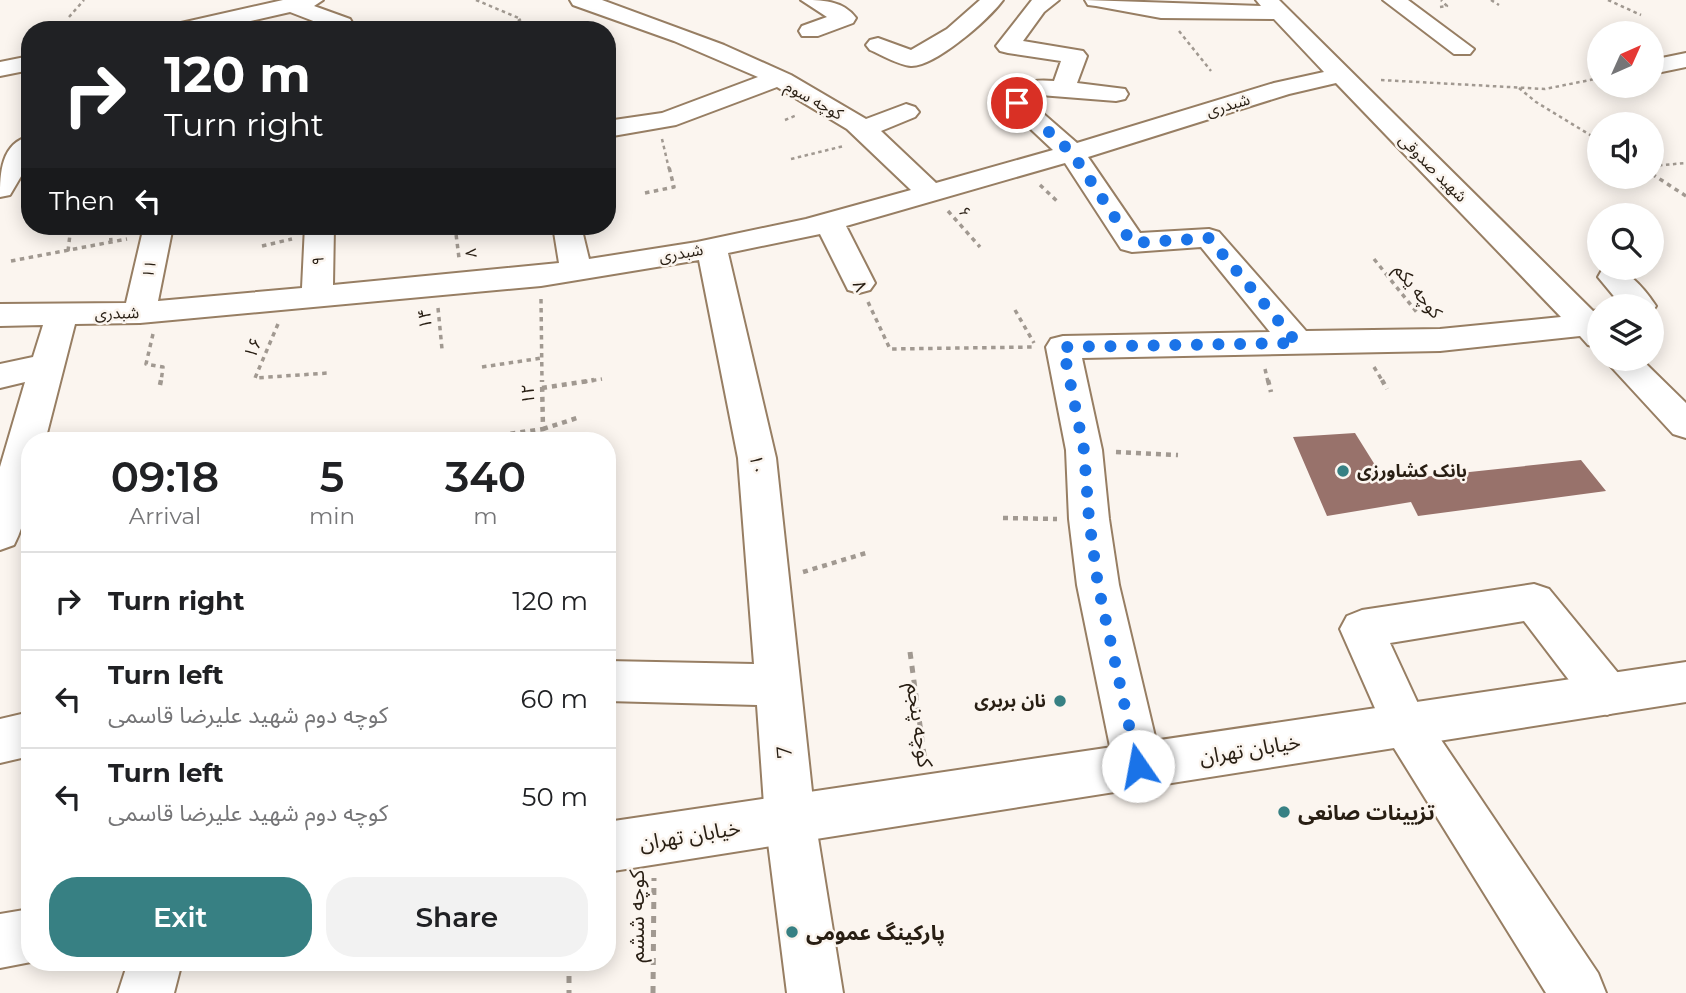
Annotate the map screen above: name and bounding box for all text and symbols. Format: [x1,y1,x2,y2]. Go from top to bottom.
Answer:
north arrow [1587,21,1664,98]
map controls [1587,21,1664,371]
text: 120 m [164,45,311,104]
icon: right [49,49,140,140]
pin [987,73,1047,133]
street label: کوچه سوم [780,76,847,126]
icon: arrive [998,84,1036,122]
street label: شبدری [1204,89,1252,121]
text: Turn right [164,105,324,144]
button: sound [1587,112,1664,189]
street label: شهید صدوقی [1395,130,1471,206]
icon: left [129,182,167,220]
text: Then [49,185,115,217]
street label: ۶ [955,202,975,222]
button: search [1587,203,1664,280]
street label: شبدری [657,240,705,266]
street label: ۷ [461,247,481,259]
street label: ۹ [308,256,328,266]
street label: ۱۱ [138,258,160,280]
street label: کوچه یکم [1388,259,1447,325]
street label: ۸ [848,277,872,295]
button: layers [1587,294,1664,371]
street label: شبدری [95,303,139,323]
street label: ۱۴ [413,308,437,330]
street label: ۱۶ [239,334,267,362]
street label: ۱۲ [517,384,539,404]
text: 09:18 [111,451,219,503]
text: 5 [320,451,344,503]
text: 340 [445,451,526,503]
street label: ۱۰ [745,453,769,477]
place label: بانک کشاورزی [1357,460,1467,482]
marker: بانک کشاورزی [1335,463,1351,479]
text: Arrival [129,502,201,530]
text: min [309,502,355,530]
text: m [473,502,498,530]
icon: right [49,582,87,620]
text: Turn right [108,585,244,617]
text: 120 m [512,585,588,617]
text: Turn left [108,659,224,691]
icon: left [49,680,87,718]
street label: کوچه پنجم [899,681,938,770]
text: 60 m [521,683,588,715]
place label: نان بربری [974,690,1046,712]
marker: نان بربری [1052,693,1068,709]
text: کوچه دوم شهید علیرضا قاسمی [108,701,388,729]
position arrow [1101,729,1175,803]
street label: خیابان تهران [1198,729,1302,769]
street label: 7 [771,745,797,759]
text: Turn left [108,757,224,789]
icon: left [49,778,87,816]
text: 50 m [522,781,588,813]
text: کوچه دوم شهید علیرضا قاسمی [108,799,388,827]
place label: تزیینات صانعی [1298,800,1435,825]
marker: تزیینات صانعی [1276,804,1292,820]
street label: خیابان تهران [638,815,742,855]
street label: کوچه ششم [624,869,652,962]
button: Exit [49,877,312,957]
button: Share [326,877,588,957]
place label: پارکینگ عمومی [806,920,945,946]
marker: پارکینگ عمومی [784,924,800,940]

